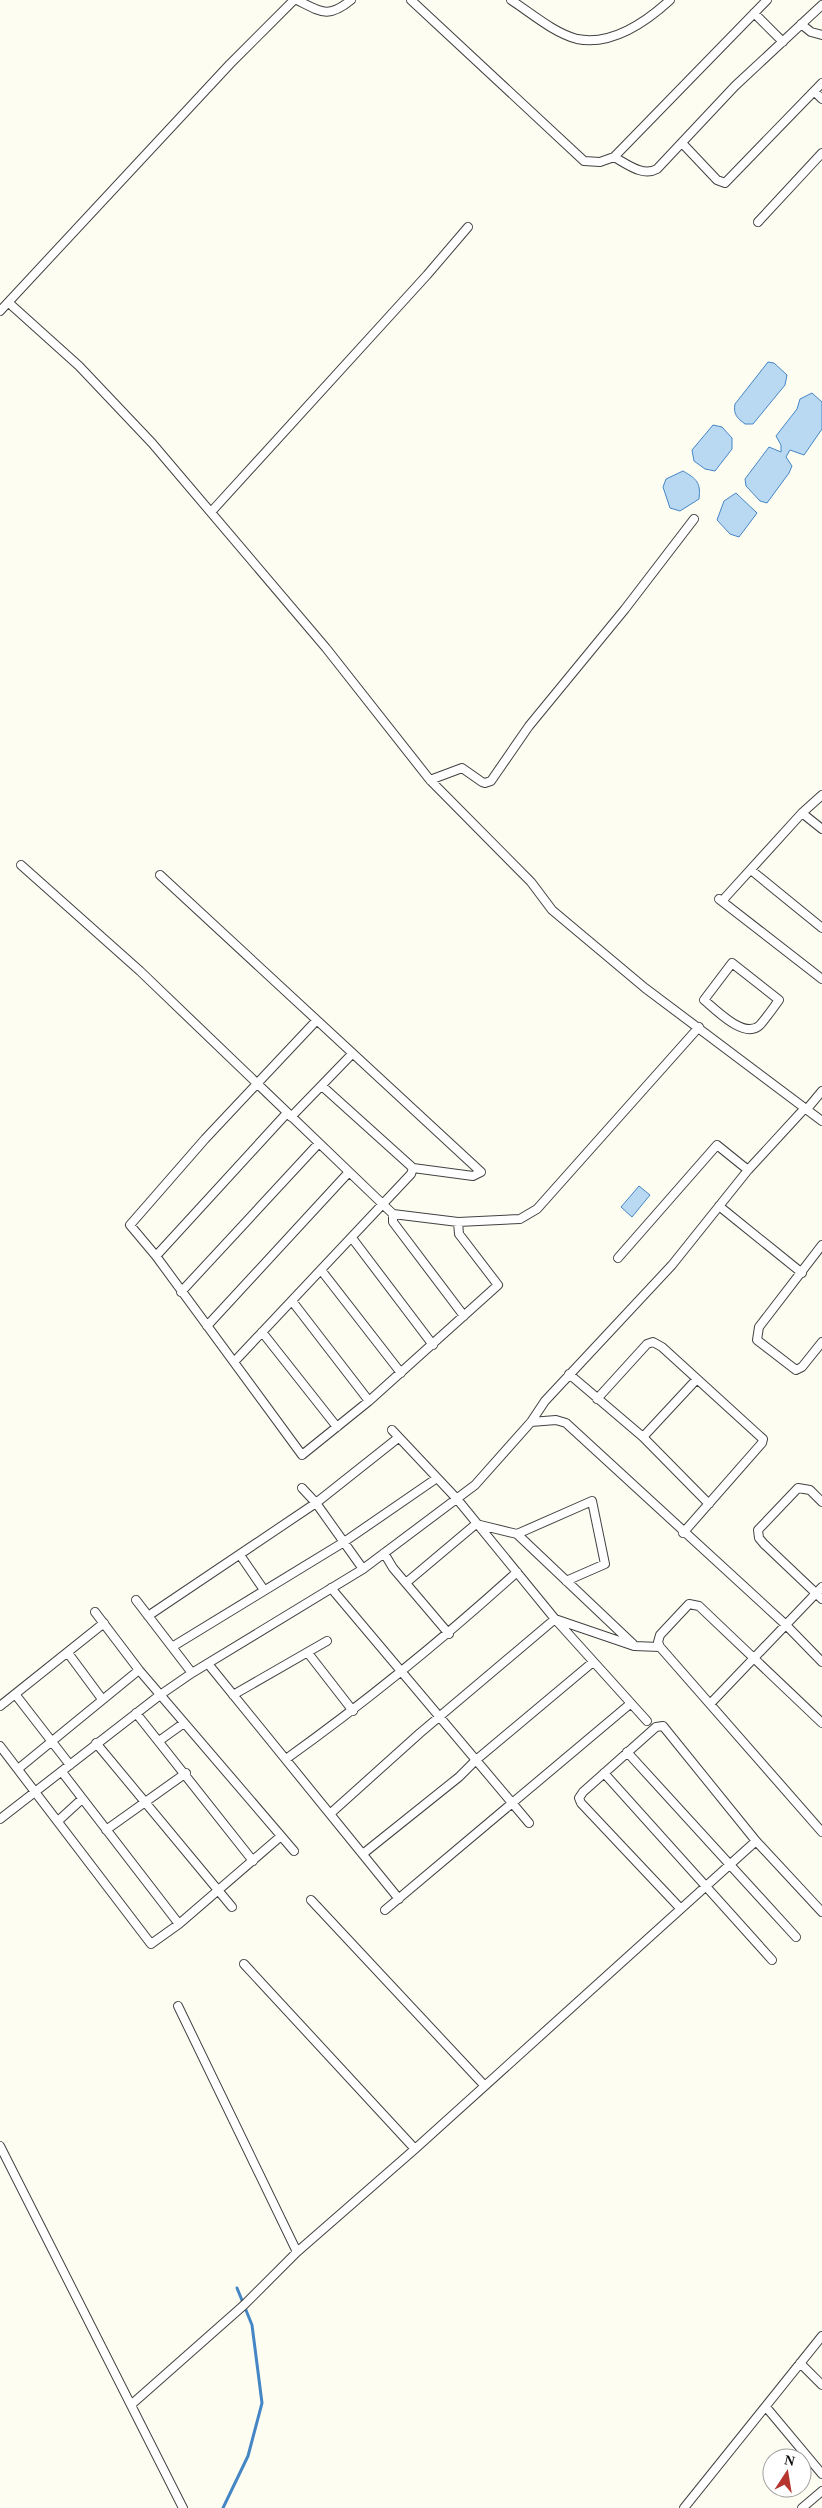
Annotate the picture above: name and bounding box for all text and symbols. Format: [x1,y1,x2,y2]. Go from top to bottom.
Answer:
north arrow [762,2448,812,2498]
text: N [783,2452,796,2469]

